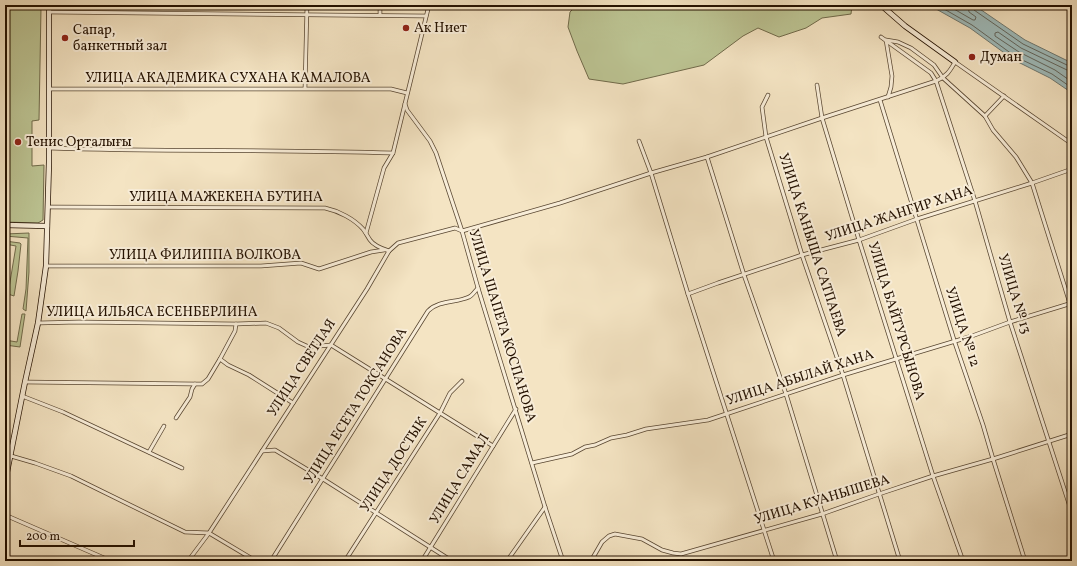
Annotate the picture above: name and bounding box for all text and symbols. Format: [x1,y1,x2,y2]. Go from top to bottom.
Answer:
place label: Ак Ниет [414,19,467,38]
place label: Сапар, банкетный зал [73,21,168,56]
marker: Ак Ниет [401,23,411,33]
marker: Сапар, банкетный зал [60,33,70,43]
place label: Думан [980,48,1023,67]
marker: Думан [967,52,977,62]
street label: УЛИЦА АКАДЕМИКА СУХАНА КАМАЛОВА [85,69,371,88]
place label: Тенис Орталығы [26,133,132,152]
marker: Тенис Орталығы [13,137,23,147]
street label: УЛИЦА КАНЫША САТПАЕВА [773,151,851,339]
street label: УЛИЦА ЖАНГИР ХАНА [823,181,975,247]
street label: УЛИЦА МАЖЕКЕНА БУТИНА [129,188,323,207]
street label: УЛИЦА ШАПЕТА КОСПАНОВА [463,227,541,425]
street label: УЛИЦА БАЙТУРСЫНОВА [863,239,930,403]
street label: УЛИЦА ФИЛИППА ВОЛКОВА [109,246,301,265]
street label: УЛИЦА № 13 [993,252,1035,336]
street label: УЛИЦА № 12 [940,284,984,370]
street label: УЛИЦА ИЛЬЯСА ЕСЕНБЕРЛИНА [46,303,258,322]
street label: УЛИЦА СВЕТЛАЯ [263,315,341,421]
street label: УЛИЦА ЕСЕТА ТОКСАНОВА [300,324,412,488]
street label: УЛИЦА АБЫЛАЙ ХАНА [724,344,876,411]
street label: УЛИЦА ДОСТЫК [356,413,432,516]
street label: УЛИЦА САМАЛ [426,430,494,528]
street label: УЛИЦА КУАНЫШЕВА [752,470,892,530]
scale bar [20,522,134,548]
text: 200 m [26,529,60,545]

